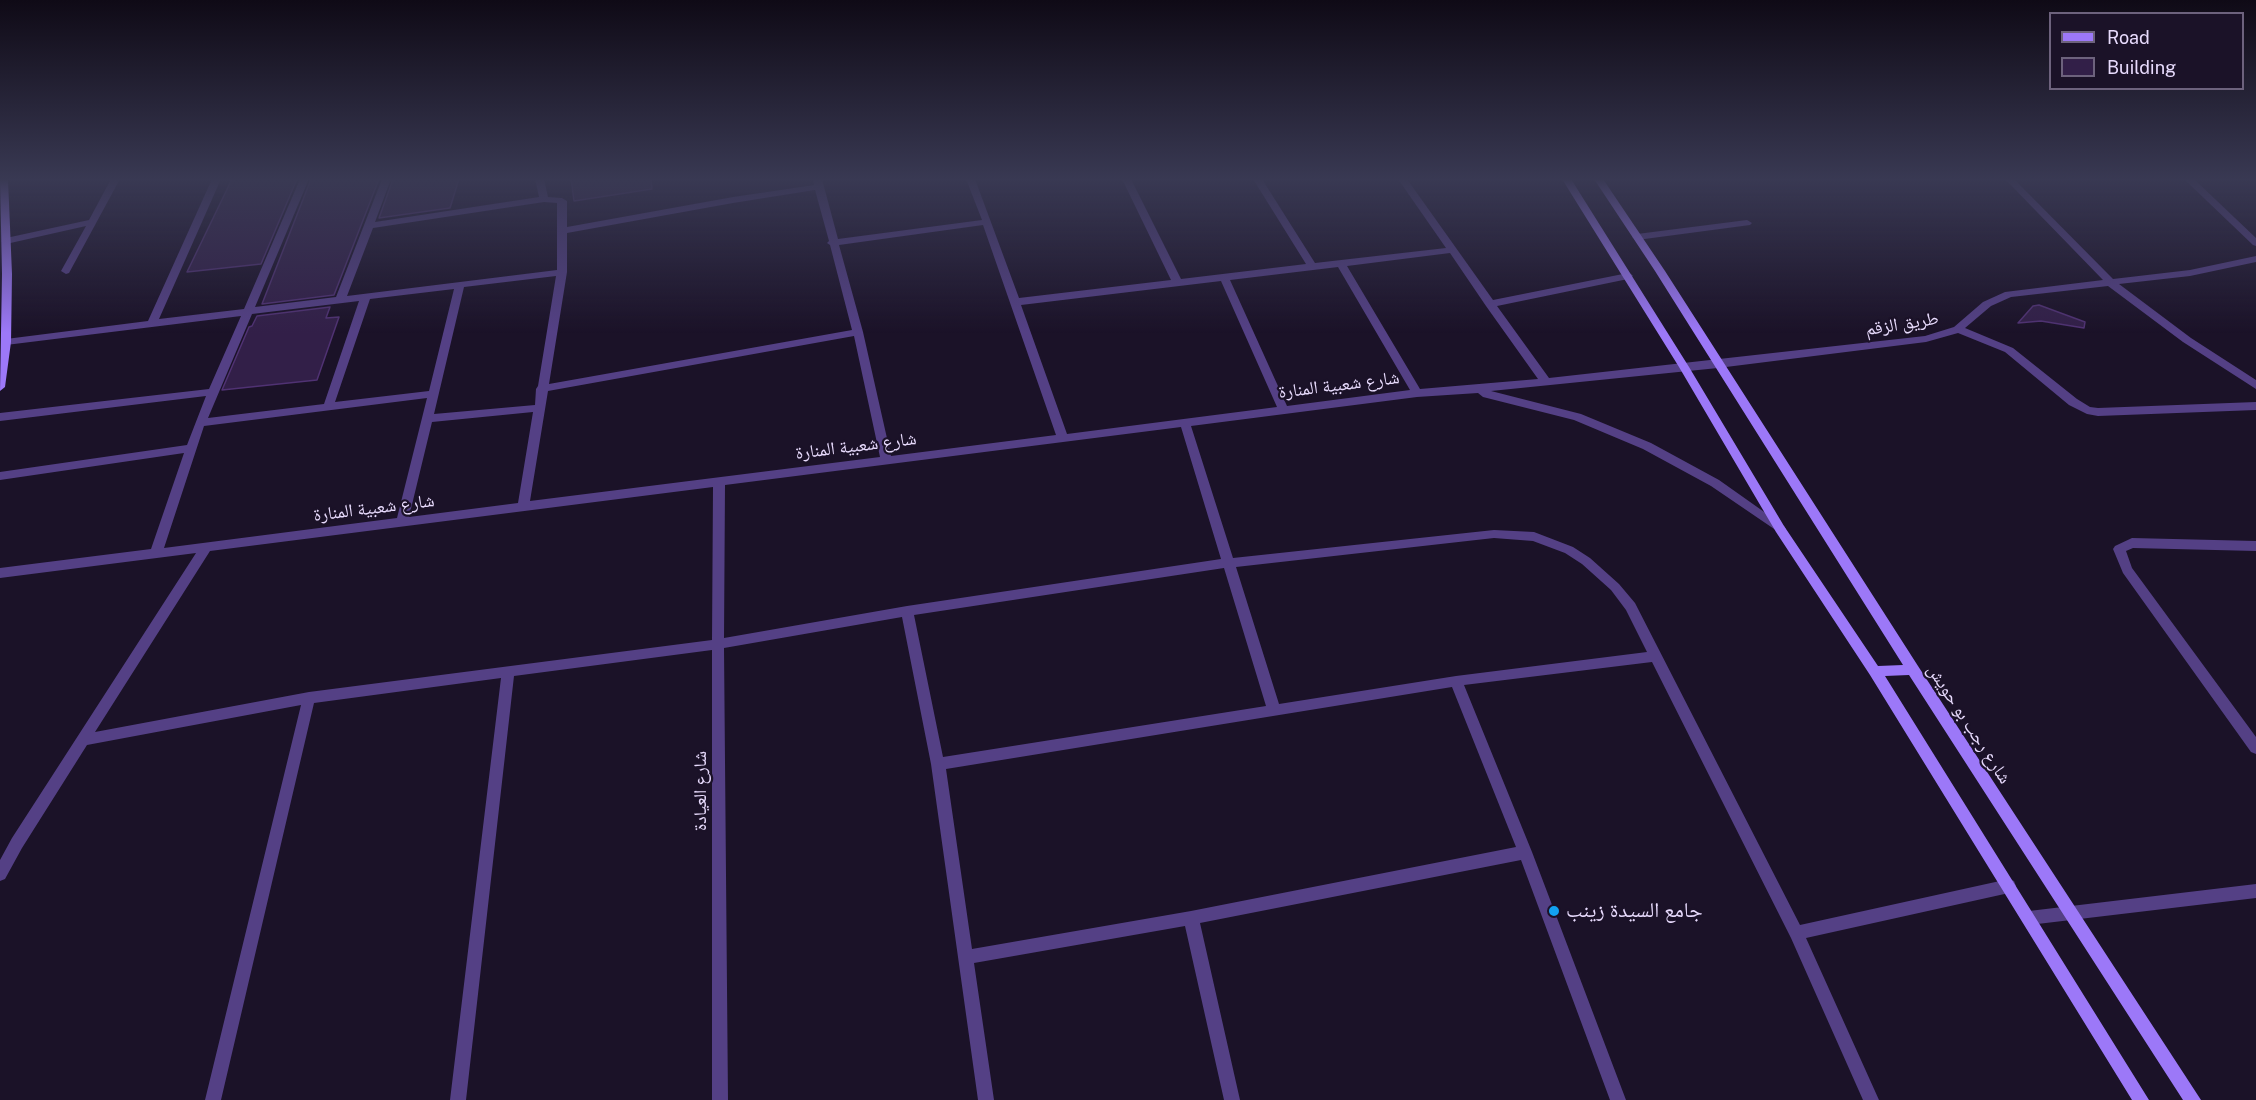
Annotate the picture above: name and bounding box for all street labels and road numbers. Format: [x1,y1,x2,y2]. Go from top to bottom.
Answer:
street label: طريق الزقم [1864,308,1940,340]
street label: شارع شعبية المنارة [1277,367,1401,403]
street label: شارع شعبية المنارة [794,428,918,464]
street label: شارع شعبية المنارة [312,490,436,526]
street label: شارع رجب بو حويش [1922,660,2016,788]
street label: شارع العيادة [689,751,711,831]

